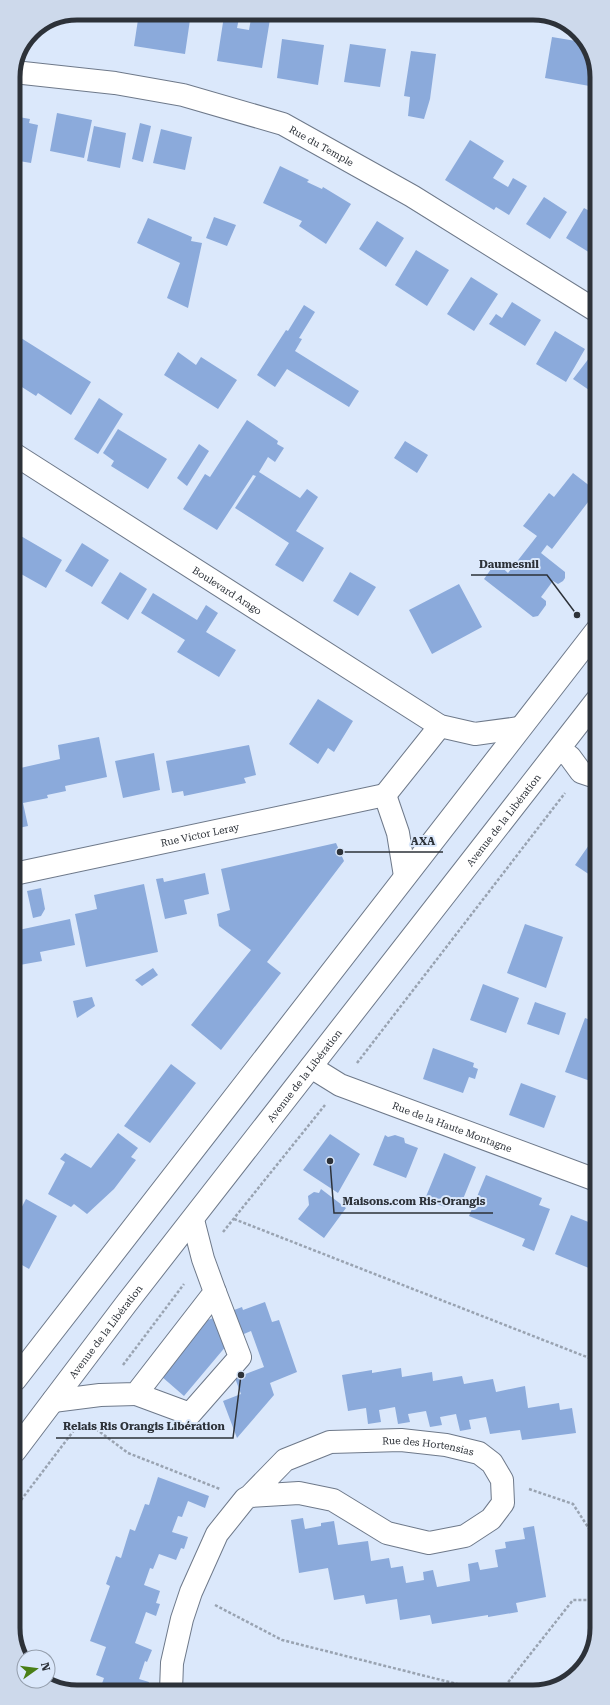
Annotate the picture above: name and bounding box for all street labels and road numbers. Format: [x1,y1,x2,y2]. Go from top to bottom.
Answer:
street label: Rue du Temple [287,123,356,168]
street label: Boulevard Arago [191,564,264,616]
street label: Avenue de la Libération [464,771,543,868]
street label: Rue Victor Leray [160,821,240,848]
street label: Avenue de la Libération [265,1027,344,1124]
street label: Rue de la Haute Montagne [391,1099,514,1154]
street label: Avenue de la Libération [67,1282,145,1380]
street label: Rue des Hortensias [382,1434,475,1457]

